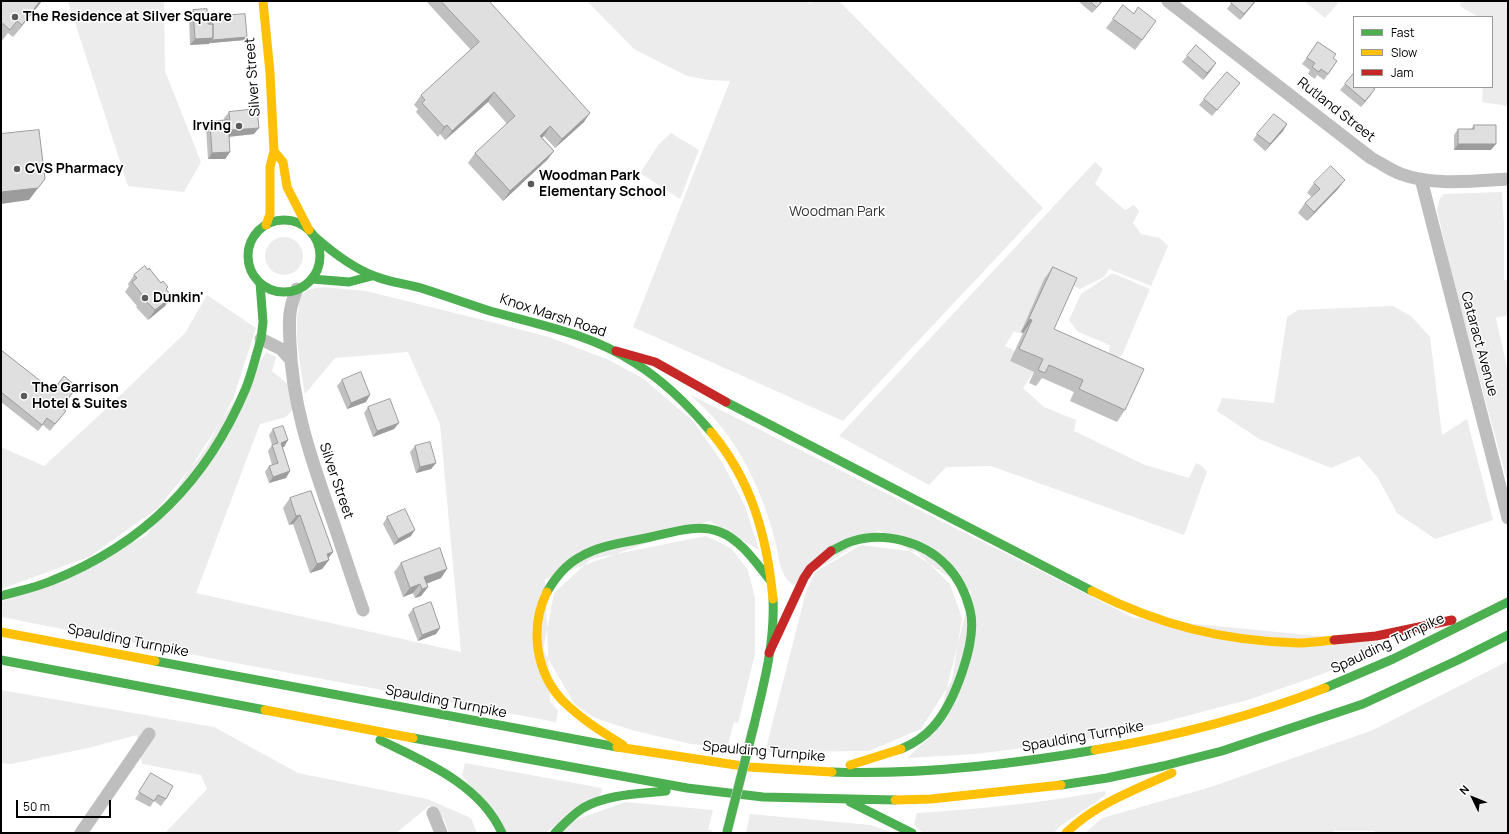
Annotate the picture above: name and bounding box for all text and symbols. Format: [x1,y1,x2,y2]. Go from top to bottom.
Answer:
place label: The Residence at Silver Square [23,9,232,25]
marker: The Residence at Silver Square [10,12,20,22]
legend [1353,16,1493,88]
text: Fast [1391,24,1415,41]
street label: Silver Street [242,37,264,117]
text: Slow [1391,44,1417,61]
text: Jam [1391,64,1413,81]
street label: Rutland Street [1294,74,1378,146]
place label: Irving [192,118,231,134]
marker: Irving [234,121,244,131]
place label: CVS Pharmacy [25,161,123,177]
marker: CVS Pharmacy [12,164,22,174]
place label: Woodman Park Elementary School [539,168,666,200]
marker: Woodman Park Elementary School [526,179,536,189]
park label: Woodman Park [789,204,885,220]
place label: Dunkin' [153,290,204,306]
street label: Cataract Avenue [1457,290,1501,398]
street label: Knox Marsh Road [498,291,608,341]
marker: Dunkin' [140,293,150,303]
place label: The Garrison Hotel & Suites [32,380,127,412]
marker: The Garrison Hotel & Suites [19,391,29,401]
street label: Silver Street [315,441,357,521]
street label: Spaulding Turnpike [1329,610,1447,678]
street label: Spaulding Turnpike [66,621,190,661]
street label: Spaulding Turnpike [384,682,508,722]
street label: Spaulding Turnpike [1021,718,1145,756]
street label: Spaulding Turnpike [702,738,826,766]
north arrow [1453,778,1493,818]
text: N [1456,781,1472,797]
scale bar [18,792,113,818]
text: 50 m [23,798,50,815]

